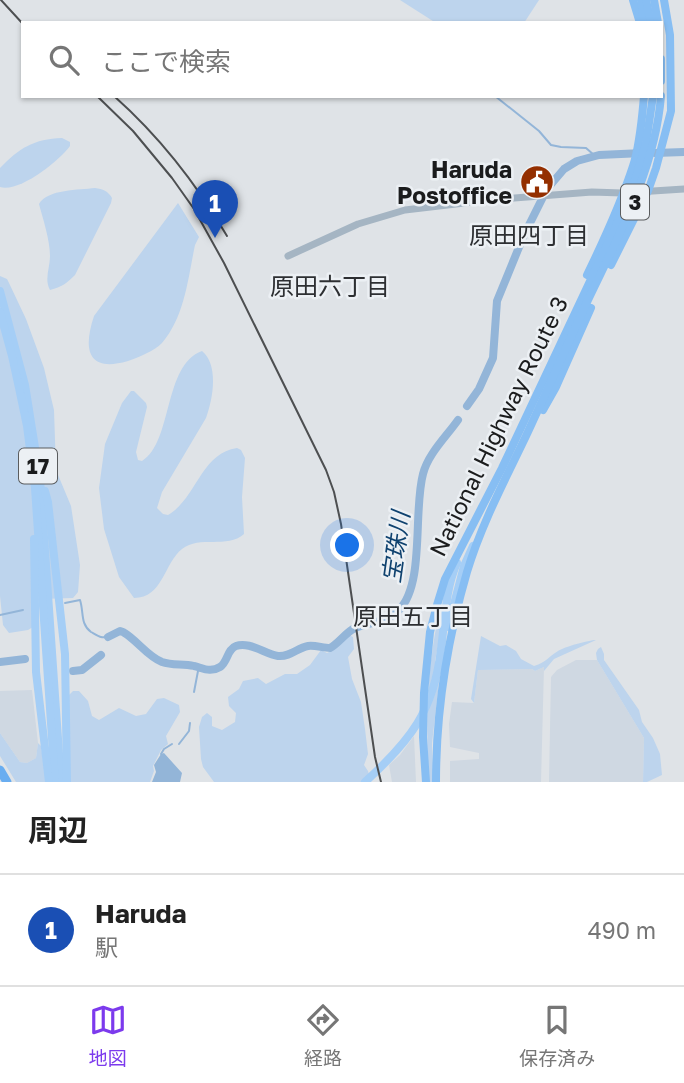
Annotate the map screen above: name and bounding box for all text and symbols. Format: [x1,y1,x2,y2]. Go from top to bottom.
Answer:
search box [21,21,663,98]
icon: search [45,41,83,79]
text: ここで検索 [101,46,231,77]
place label: Haruda Postoffice [397,155,512,209]
public building icon: Haruda Postoffice [518,163,556,201]
pin: 1 [192,180,238,238]
road number: 3 [621,184,649,220]
district label: 原田四丁目 [469,220,589,249]
district label: 原田六丁目 [270,271,390,300]
street label: National Highway Route 3 [423,292,573,560]
road number: 17 [19,448,57,484]
water label: 宝珠川 [376,506,415,585]
your location [330,528,364,562]
district label: 原田五丁目 [353,601,473,630]
text: 周辺 [28,812,88,848]
text: Haruda [95,898,187,929]
text: 1 [45,916,57,944]
text: 490 m [588,916,656,944]
text: 駅 [95,933,118,961]
tab: 地図 [89,1001,127,1070]
tab: 経路 [304,1001,342,1070]
tab: 保存済み [519,1001,595,1070]

